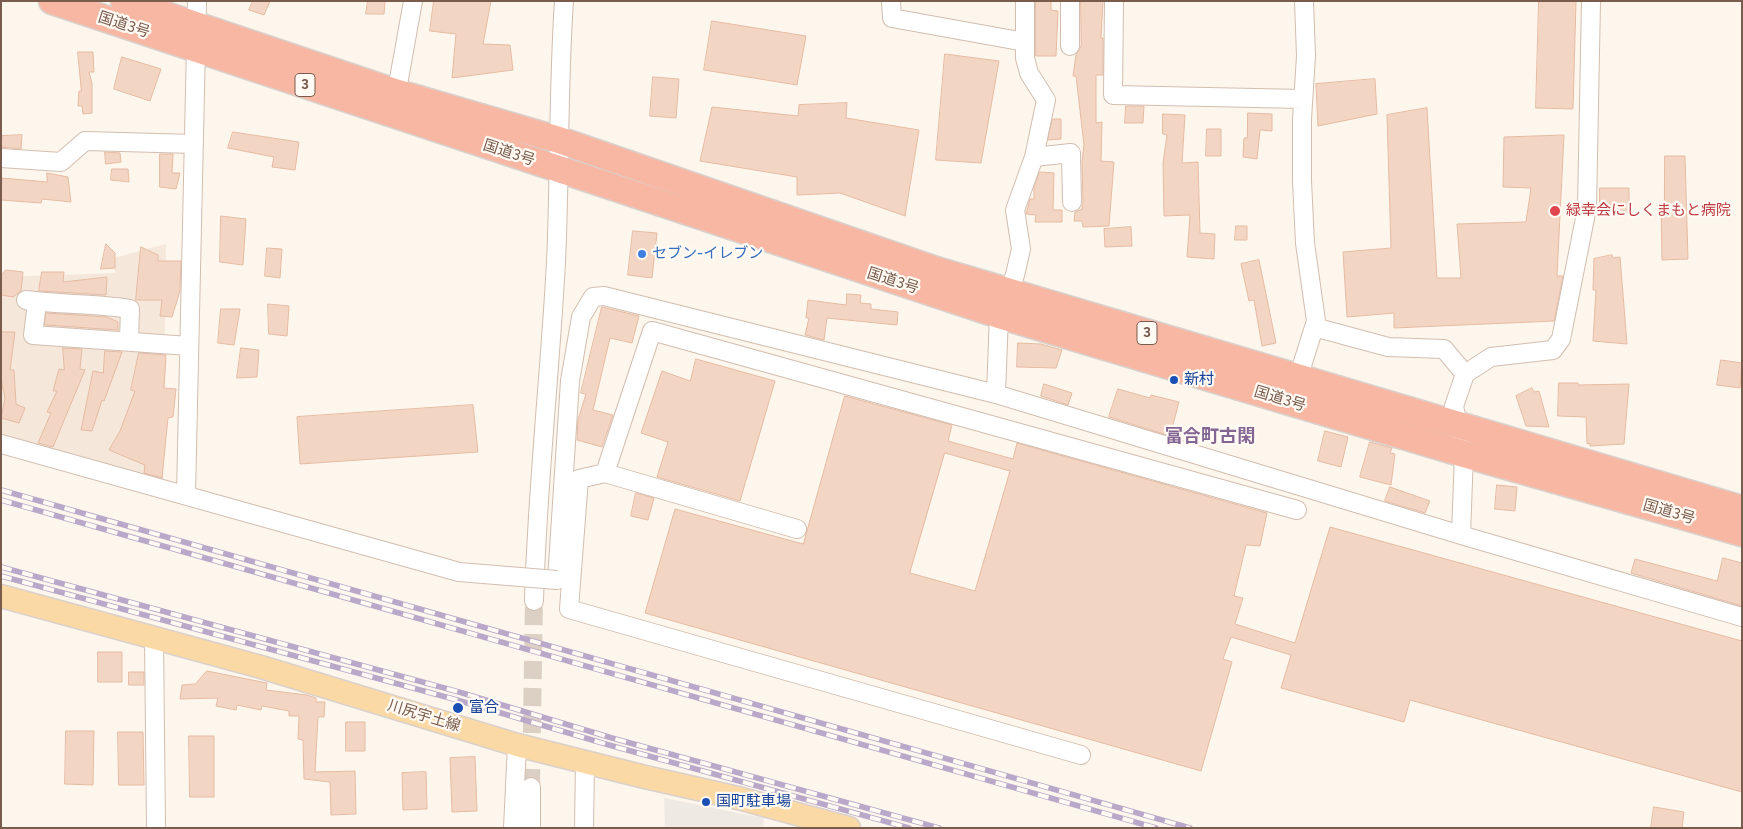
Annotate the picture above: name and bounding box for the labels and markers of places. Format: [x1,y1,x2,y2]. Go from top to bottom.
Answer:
place label: 緑幸会にしくまもと病院 [1566,202,1731,220]
marker: 緑幸会にしくまもと病院 [1548,204,1562,218]
place label: セブン-イレブン [652,245,763,263]
marker: セブン-イレブン [636,248,648,260]
place label: 新村 [1184,371,1214,389]
marker: 新村 [1168,374,1180,386]
place label: 富合 [469,699,499,717]
marker: 富合 [451,701,465,715]
place label: 国町駐車場 [716,793,791,811]
marker: 国町駐車場 [700,796,712,808]

